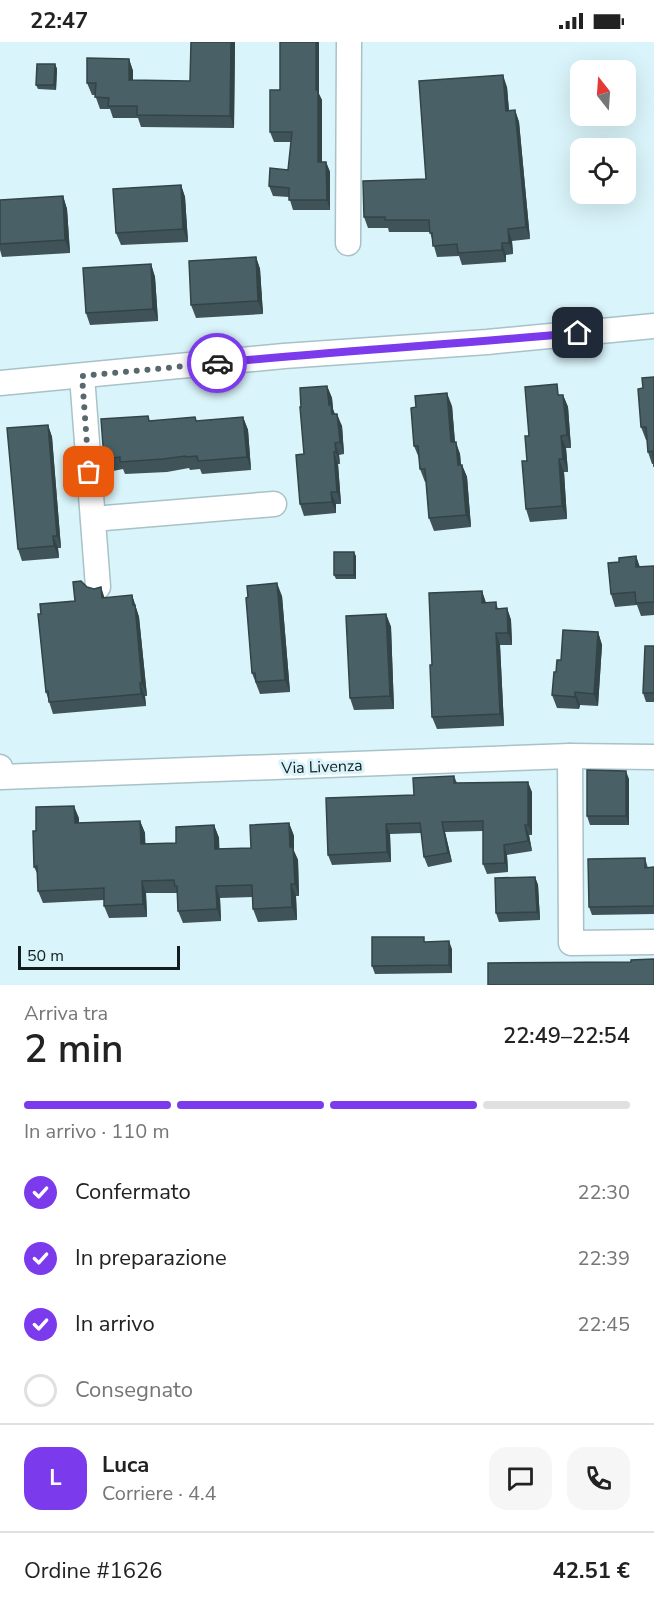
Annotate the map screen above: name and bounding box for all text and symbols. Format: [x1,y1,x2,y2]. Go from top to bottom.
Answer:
text: 22:47 [30,6,88,36]
north arrow [570,60,636,126]
map controls [570,60,636,204]
button: locate [570,138,636,204]
pin [552,307,603,358]
icon: home [561,316,594,349]
courier [187,333,247,393]
icon: car [201,347,234,380]
pin [63,446,114,497]
icon: bag [72,455,105,488]
street label: Via Livenza [280,755,363,779]
scale bar [18,943,180,971]
text: 50 m [27,945,64,967]
text: Arriva tra [24,1000,108,1027]
text: 22:49–22:54 [503,1021,630,1051]
text: 2 min [24,1023,123,1076]
text: In arrivo · 110 m [24,1118,170,1145]
icon: check [24,1176,57,1209]
text: Confermato [75,1177,191,1207]
text: 22:30 [577,1179,630,1206]
icon: check [24,1242,57,1275]
text: In preparazione [75,1243,227,1273]
text: 22:39 [577,1245,630,1272]
icon: check [24,1308,57,1341]
text: In arrivo [75,1309,155,1339]
text: 22:45 [577,1311,630,1338]
text: Consegnato [75,1375,193,1405]
button: chat [489,1447,552,1510]
button: phone [567,1447,630,1510]
text: Luca [102,1450,149,1480]
text: L [49,1463,62,1493]
text: Corriere · 4.4 [102,1480,217,1507]
text: Ordine #1626 [24,1556,162,1586]
text: 42.51 € [553,1556,630,1586]

